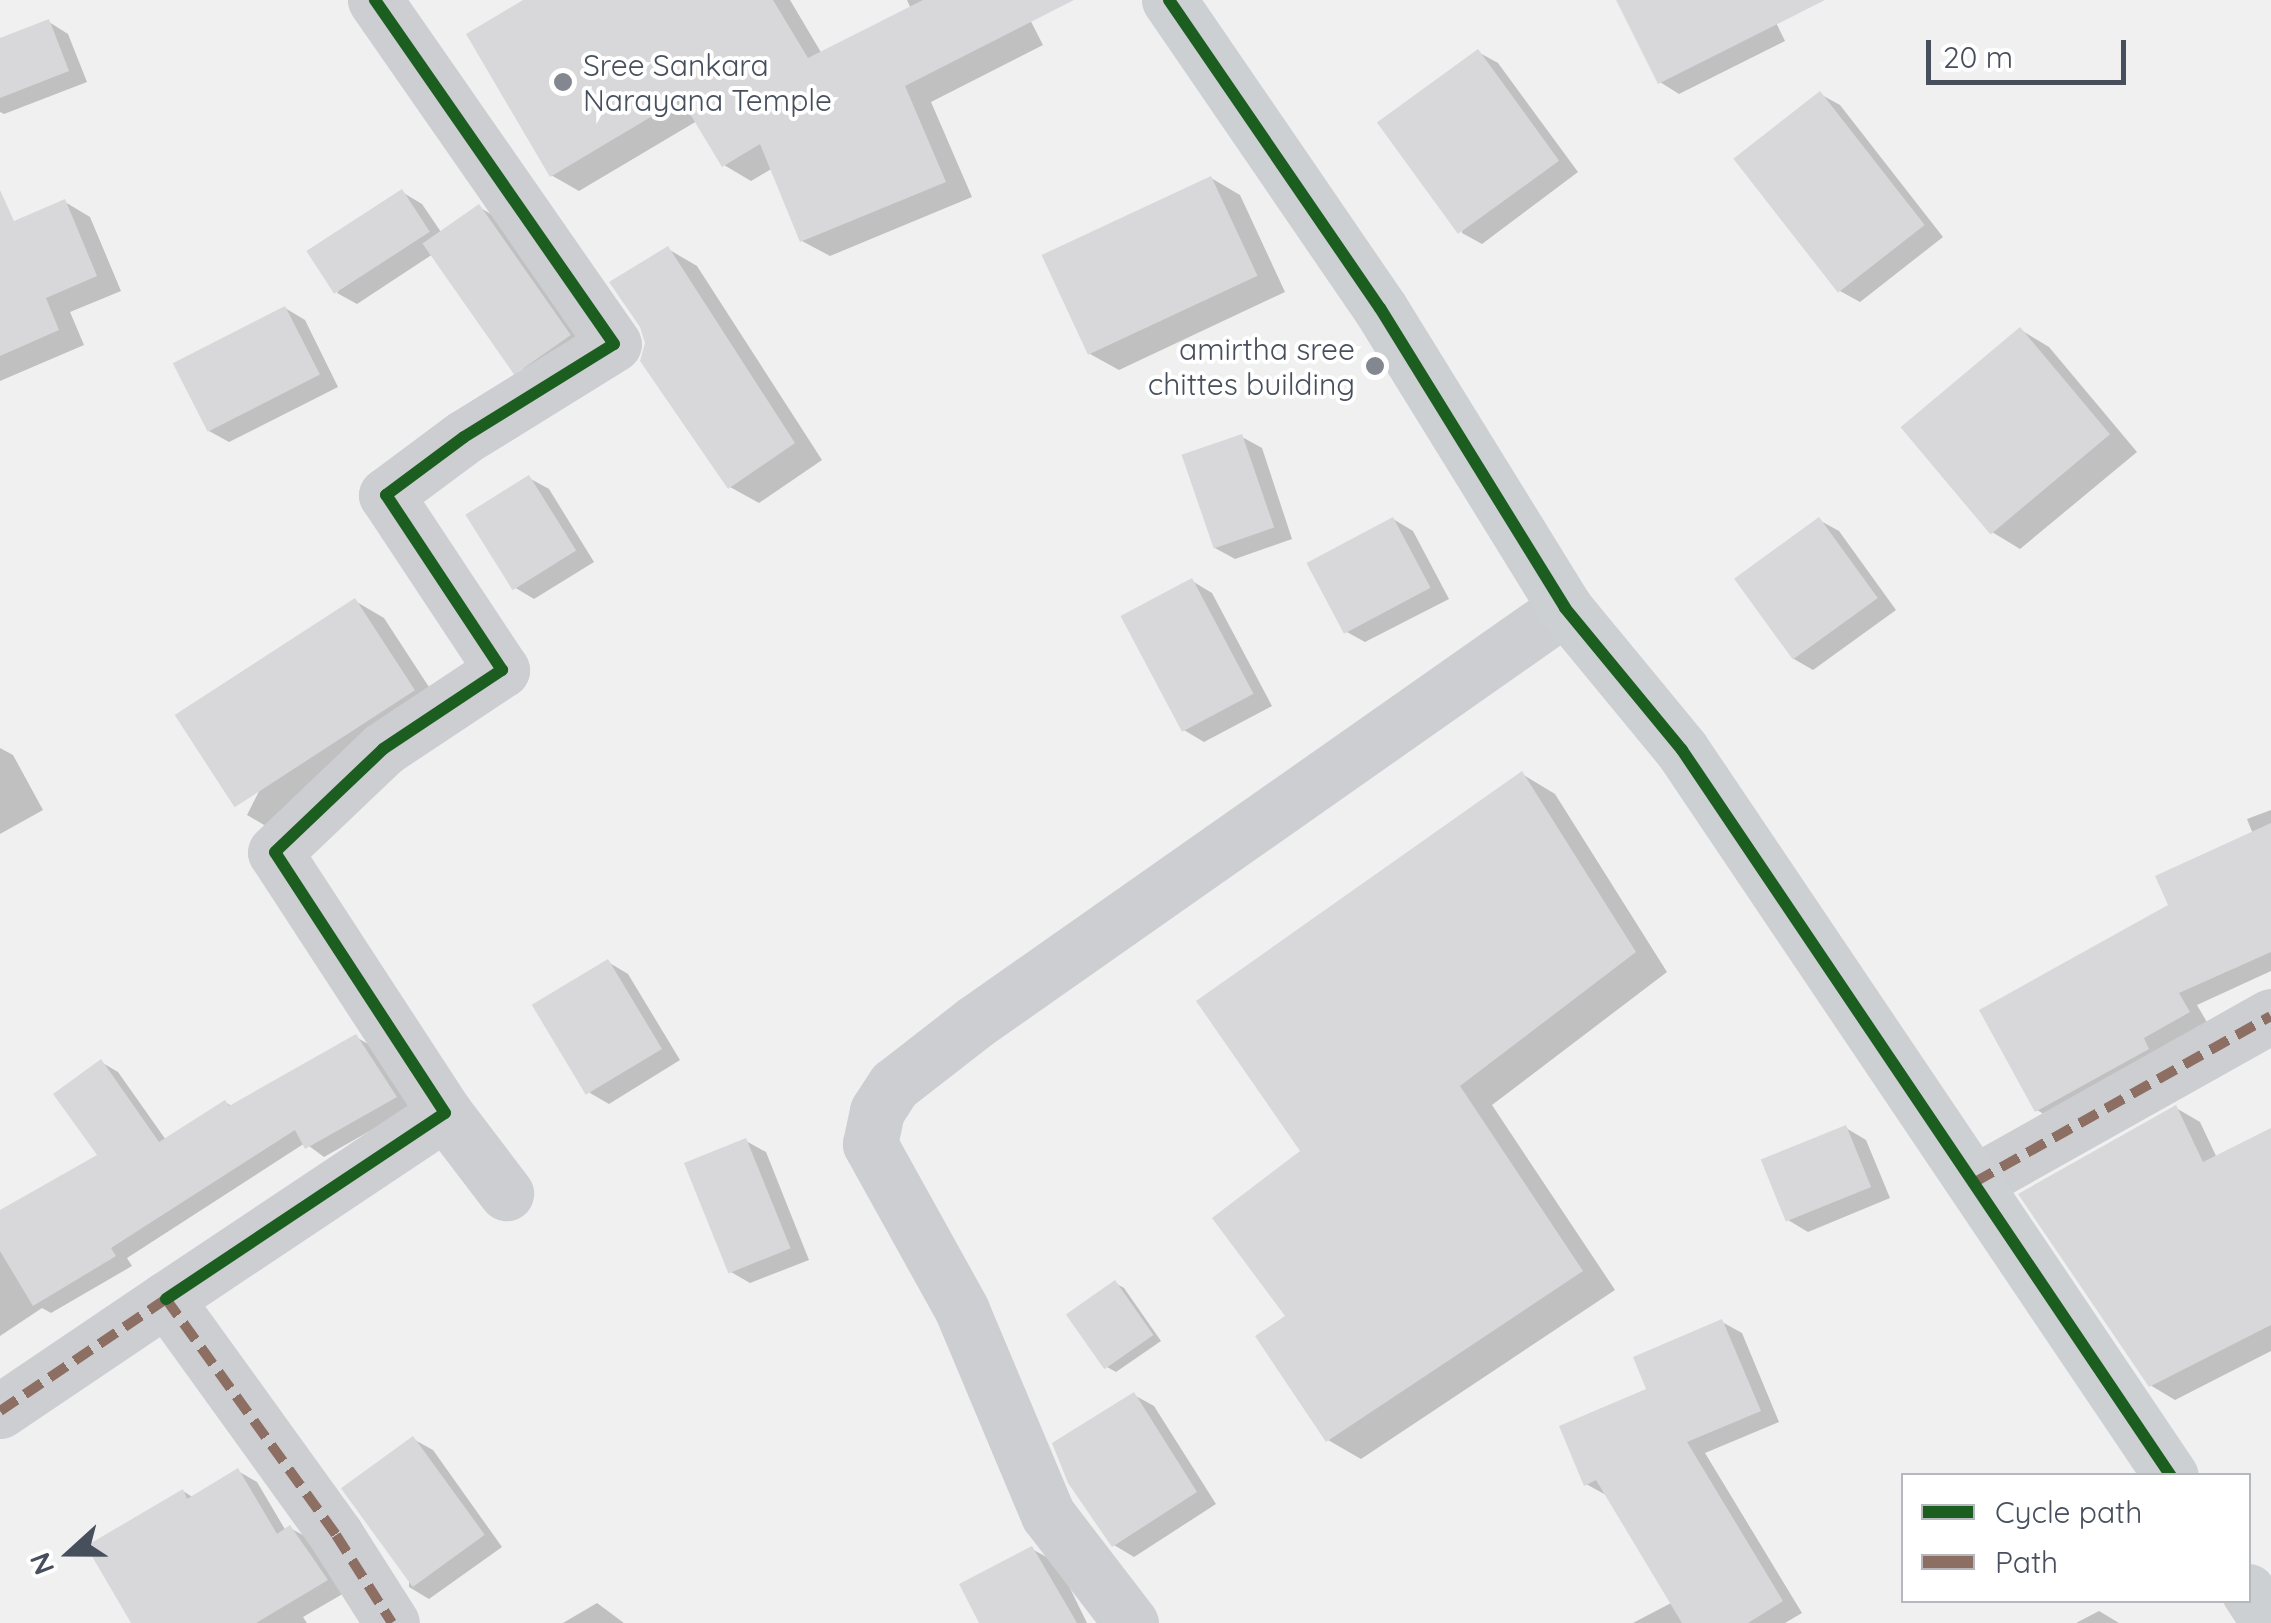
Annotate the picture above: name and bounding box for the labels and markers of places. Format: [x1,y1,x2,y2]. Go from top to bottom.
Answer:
place label: Sree Sankara Narayana Temple [583,47,832,118]
marker: Sree Sankara Narayana Temple [552,71,574,93]
place label: amirtha sree chittes building [1148,331,1355,402]
marker: amirtha sree chittes building [1364,355,1386,377]

